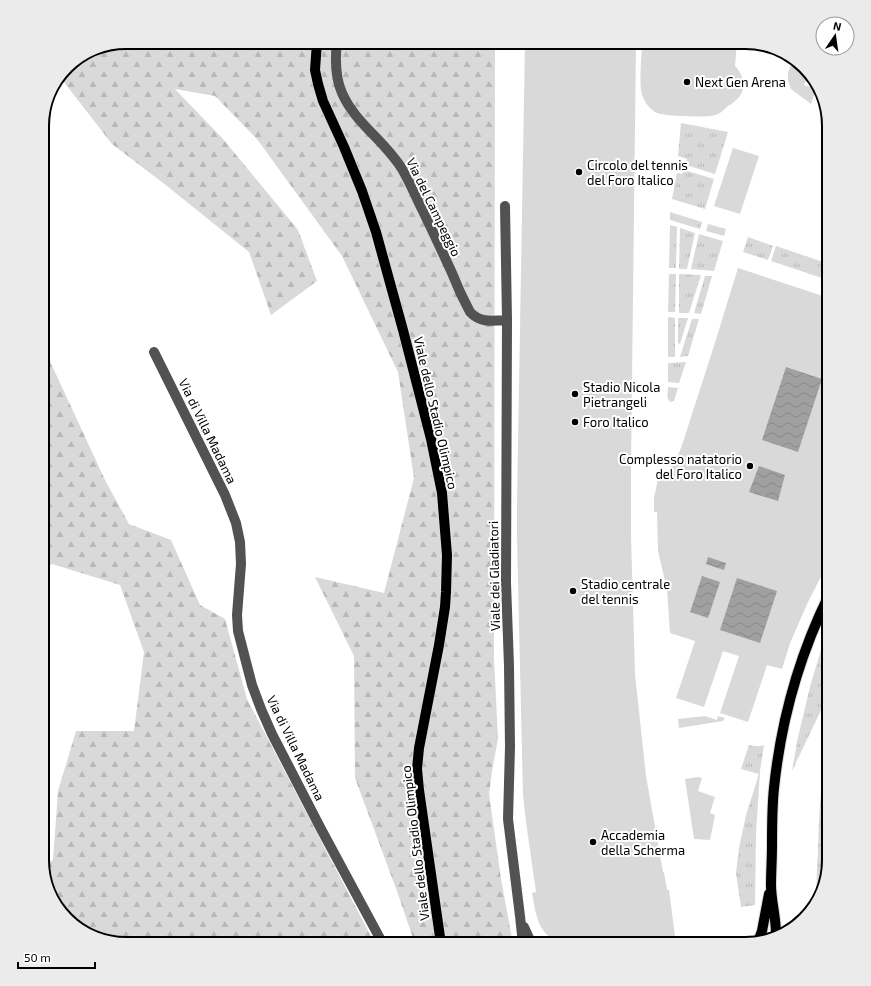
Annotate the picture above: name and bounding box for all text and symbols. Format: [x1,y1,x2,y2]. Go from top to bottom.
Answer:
north arrow [815,16,855,56]
text: N [832,19,843,33]
place label: Next Gen Arena [695,74,786,90]
marker: Next Gen Arena [682,77,692,87]
street label: Via del Campeggio [403,155,465,259]
place label: Circolo del tennis del Foro Italico [587,157,688,188]
marker: Circolo del tennis del Foro Italico [574,167,584,177]
street label: Viale dello Stadio Olimpico [411,335,461,491]
street label: Via di Villa Madama [176,376,240,486]
place label: Stadio Nicola Pietrangeli [583,379,660,410]
marker: Stadio Nicola Pietrangeli [570,389,580,399]
place label: Foro Italico [583,414,649,430]
marker: Foro Italico [570,417,580,427]
place label: Complesso natatorio del Foro Italico [619,451,742,482]
marker: Complesso natatorio del Foro Italico [745,461,755,471]
street label: Viale dei Gladiatori [485,521,503,631]
place label: Stadio centrale del tennis [581,576,670,607]
marker: Stadio centrale del tennis [568,586,578,596]
street label: Via di Villa Madama [264,693,328,803]
street label: Viale dello Stadio Olimpico [398,764,432,922]
place label: Accademia della Scherma [601,827,685,858]
marker: Accademia della Scherma [588,837,598,847]
scale bar [18,944,95,970]
text: 50 m [24,950,51,964]

